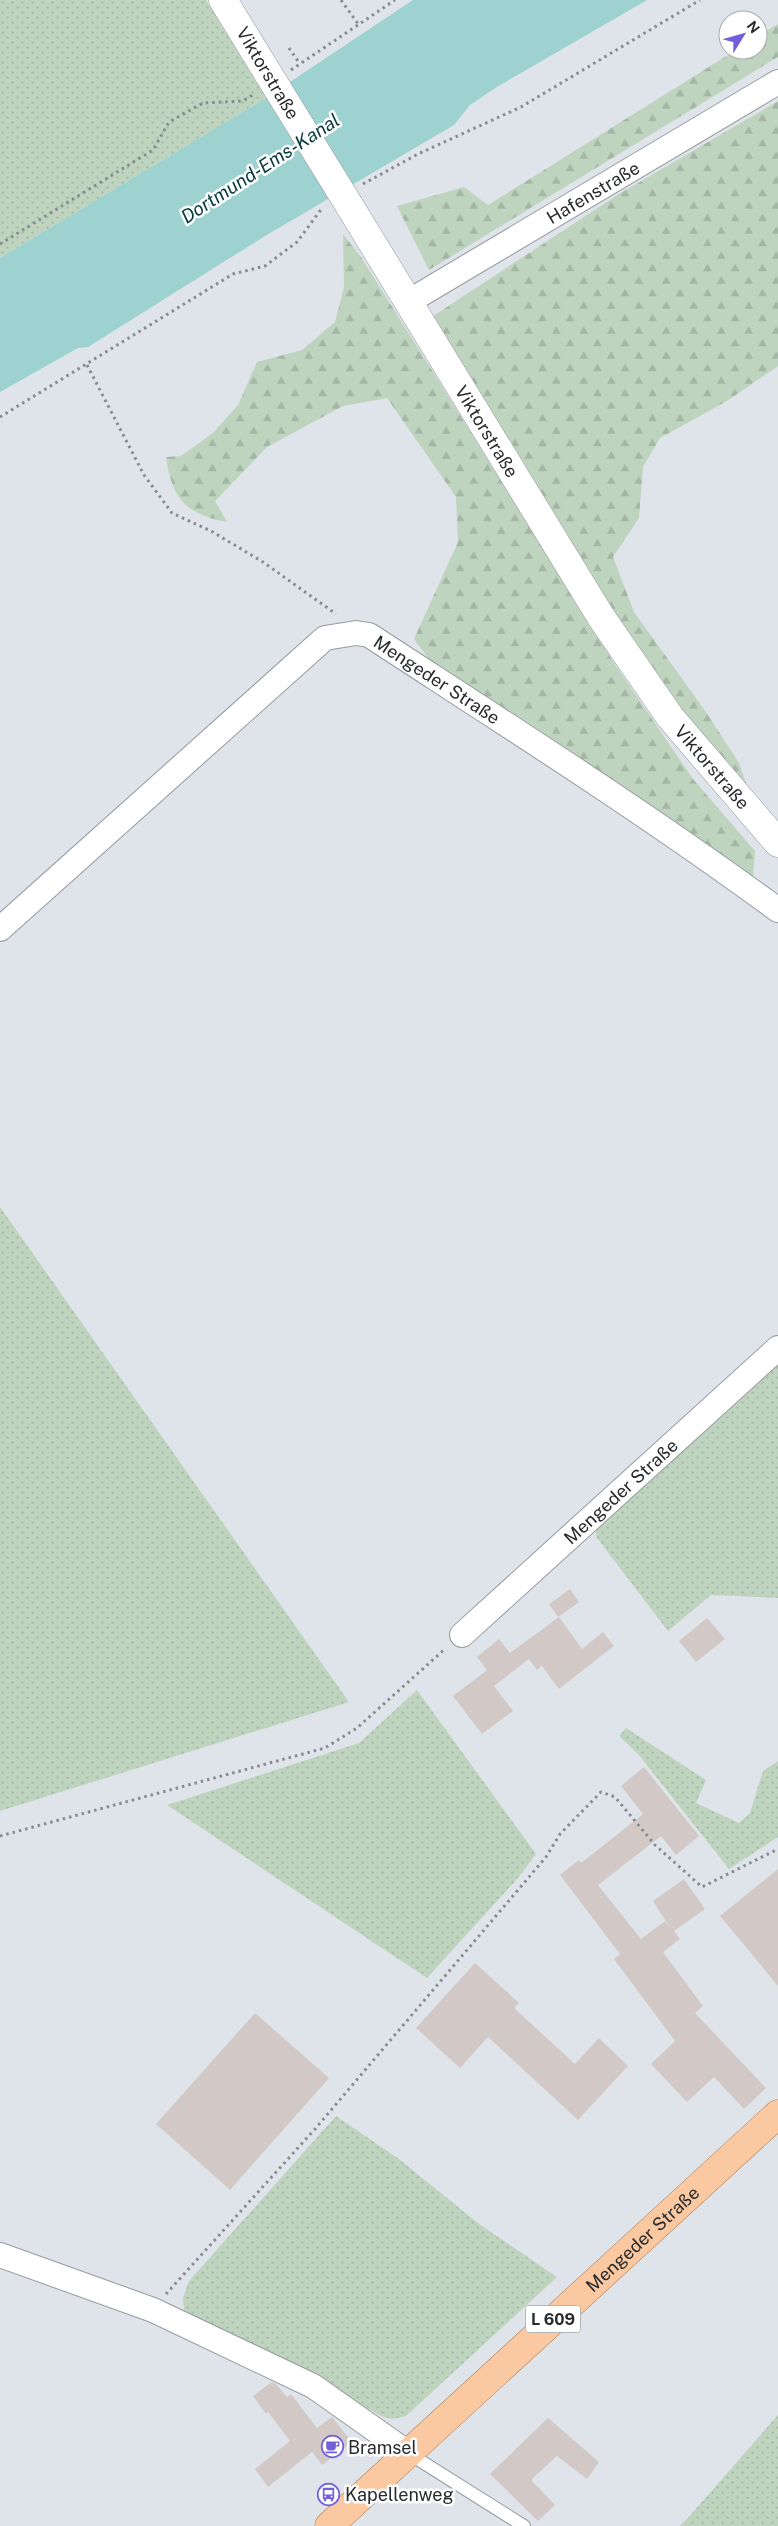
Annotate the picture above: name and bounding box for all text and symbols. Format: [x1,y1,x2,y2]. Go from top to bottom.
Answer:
north arrow [718,10,768,60]
text: N [744,18,763,36]
street label: Viktorstraße [232,23,304,123]
water label: Dortmund-Ems-Kanal [177,109,343,227]
street label: Hafenstraße [543,156,643,228]
street label: Viktorstraße [451,381,523,481]
street label: Mengeder Straße [370,631,504,728]
street label: Viktorstraße [671,720,754,813]
street label: Mengeder Straße [559,1434,682,1548]
street label: Mengeder Straße [581,2182,703,2296]
road number: L 609 [526,2306,580,2332]
cafe icon: Bramsel [320,2435,344,2459]
place label: Bramsel [348,2437,417,2458]
bus stop icon: Kapellenweg [317,2482,341,2506]
place label: Kapellenweg [345,2484,454,2505]

